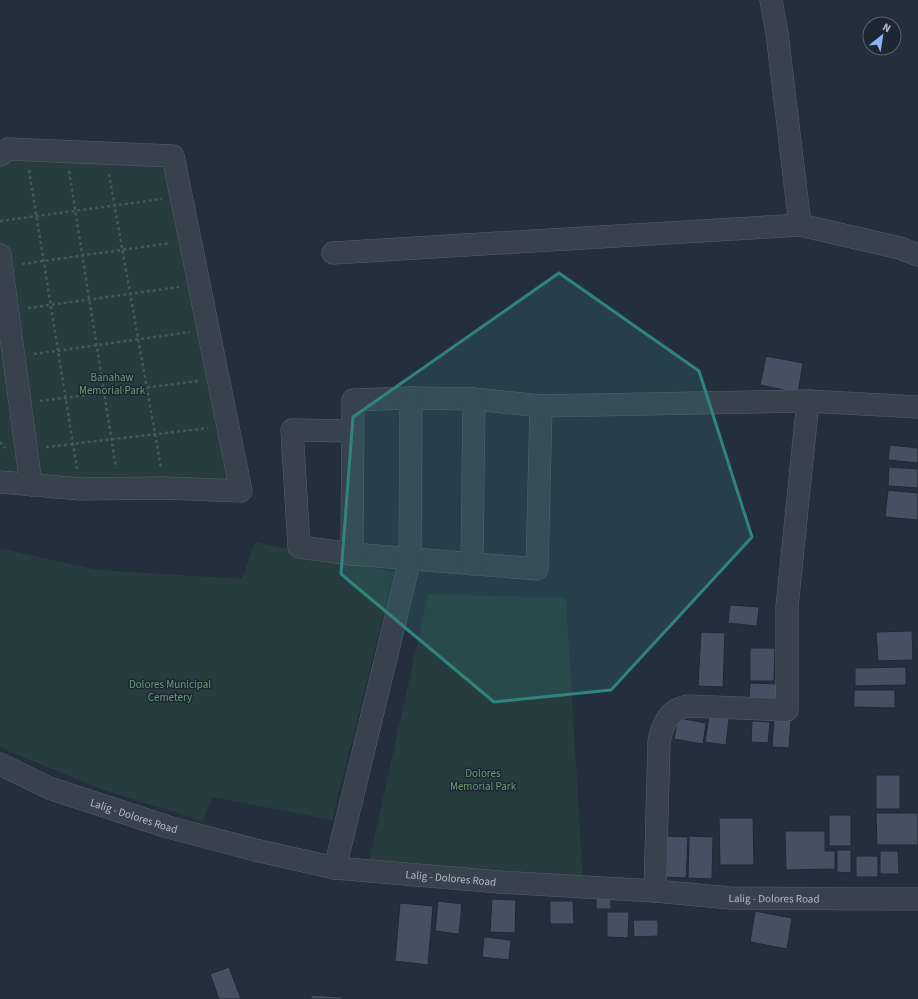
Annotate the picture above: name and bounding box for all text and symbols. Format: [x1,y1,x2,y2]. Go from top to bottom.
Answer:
north arrow [862,16,902,56]
text: N [880,19,894,36]
park label: Banahaw Memorial Park [79,370,146,398]
park label: Dolores Municipal Cemetery [129,677,211,705]
park label: Dolores Memorial Park [450,766,517,794]
street label: Lalig - Dolores Road [88,795,179,837]
street label: Lalig - Dolores Road [405,867,497,890]
street label: Lalig - Dolores Road [729,891,820,906]

